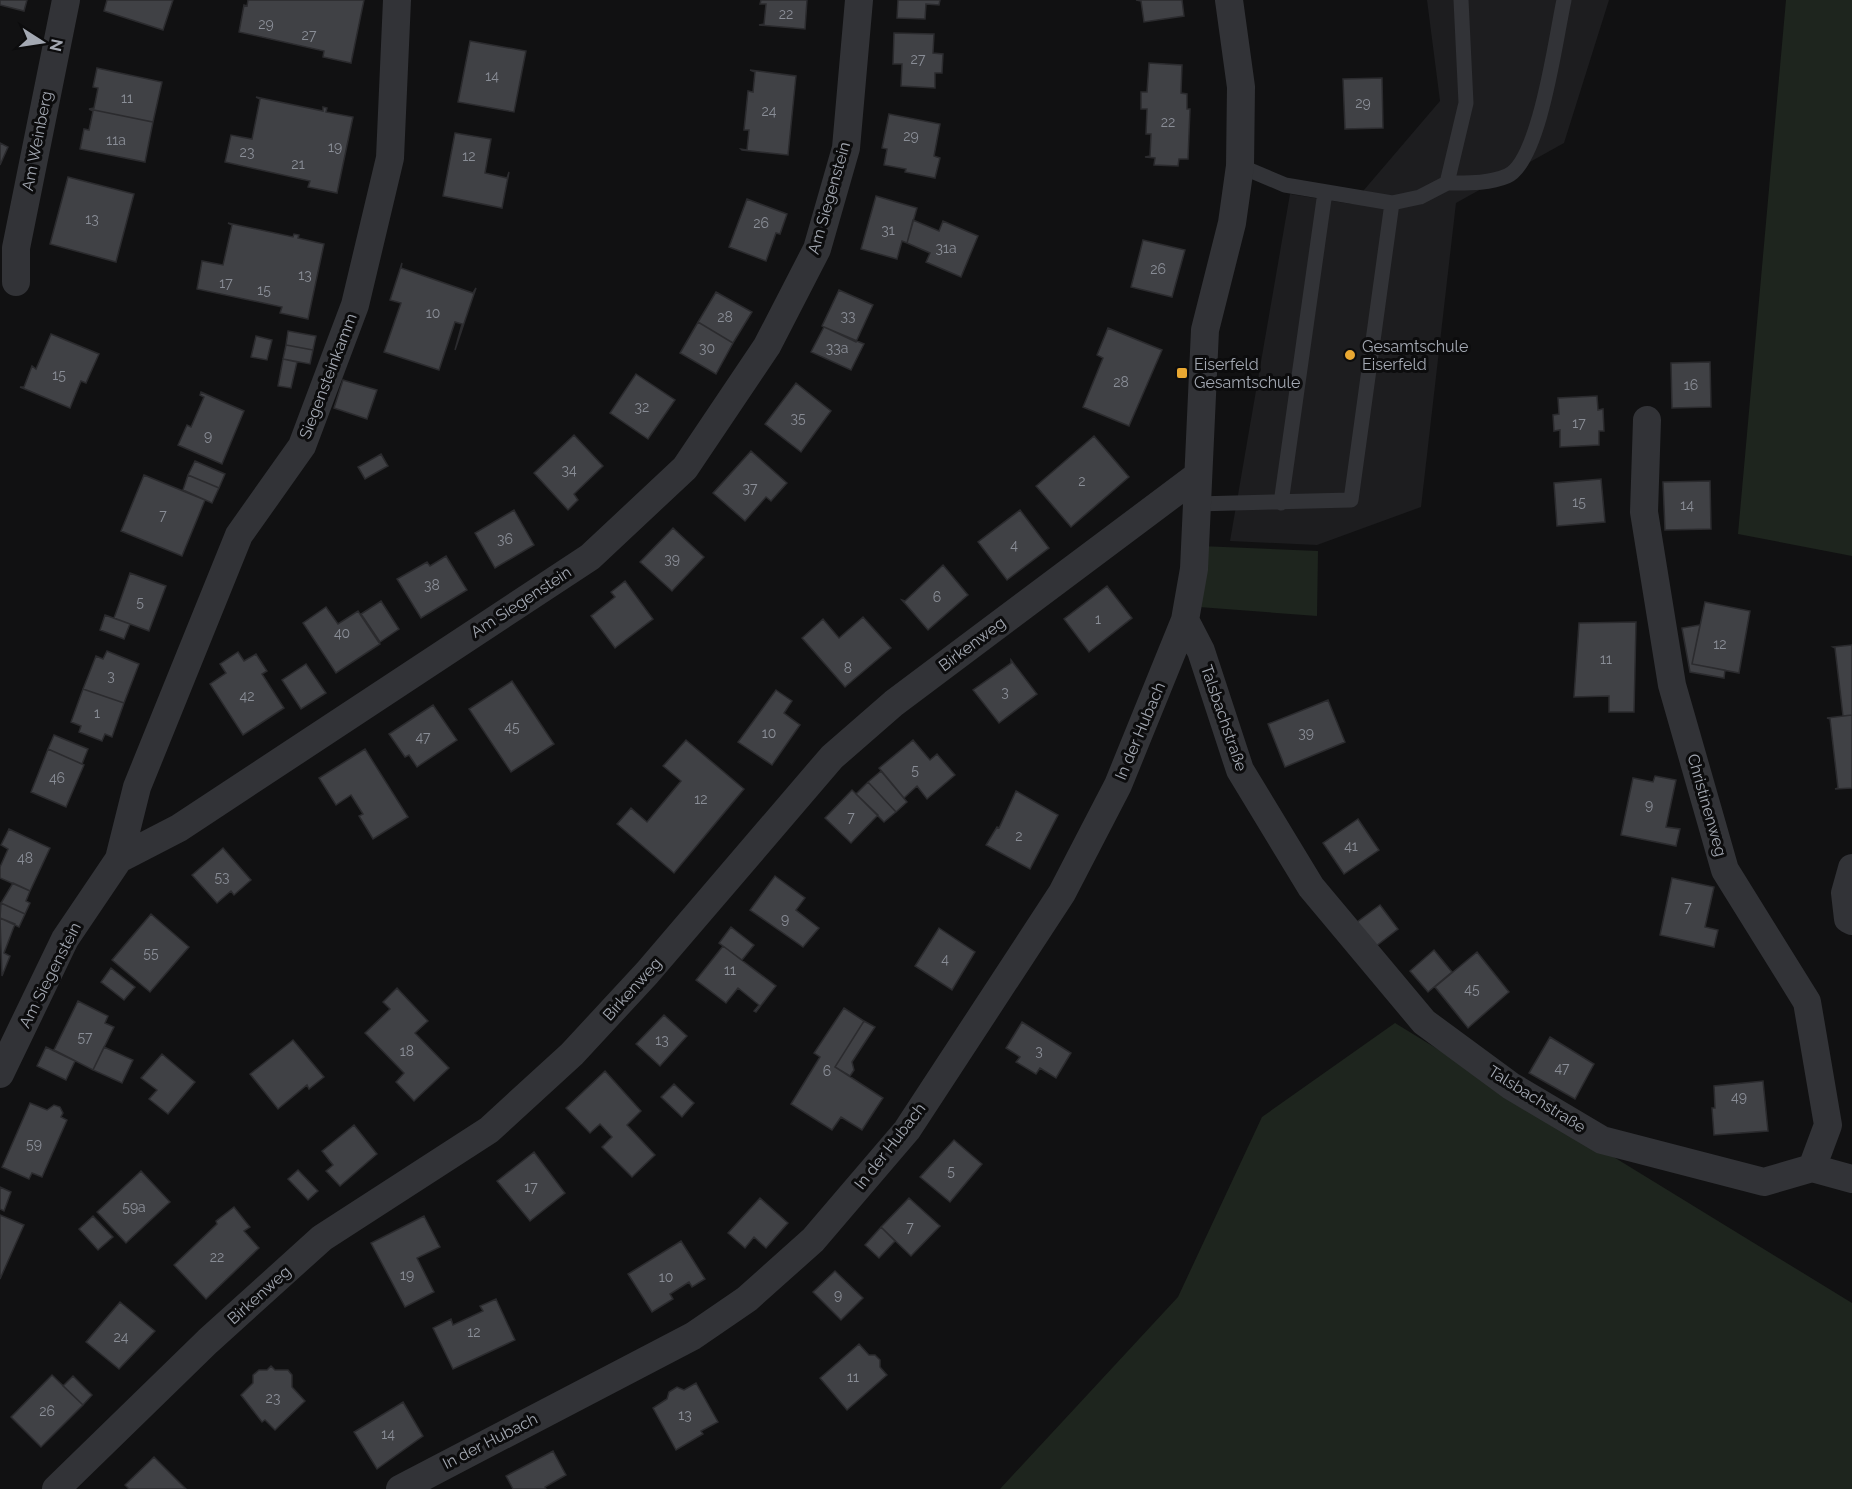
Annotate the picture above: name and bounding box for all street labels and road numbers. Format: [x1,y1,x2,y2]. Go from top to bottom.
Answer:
street label: Am Weinberg [18,89,56,193]
street label: Am Siegenstein [804,140,854,256]
street label: Siegensteinkamm [295,311,361,441]
street label: Am Siegenstein [467,562,575,642]
street label: Birkenweg [935,613,1009,675]
street label: Talsbachstraße [1197,662,1251,774]
street label: In der Hubach [1111,679,1169,783]
street label: Christinenweg [1683,752,1731,858]
street label: Am Siegenstein [15,919,85,1031]
street label: Birkenweg [599,954,665,1024]
street label: Talsbachstraße [1485,1061,1589,1137]
street label: In der Hubach [850,1099,930,1193]
street label: Birkenweg [224,1262,294,1328]
street label: In der Hubach [439,1409,541,1473]

